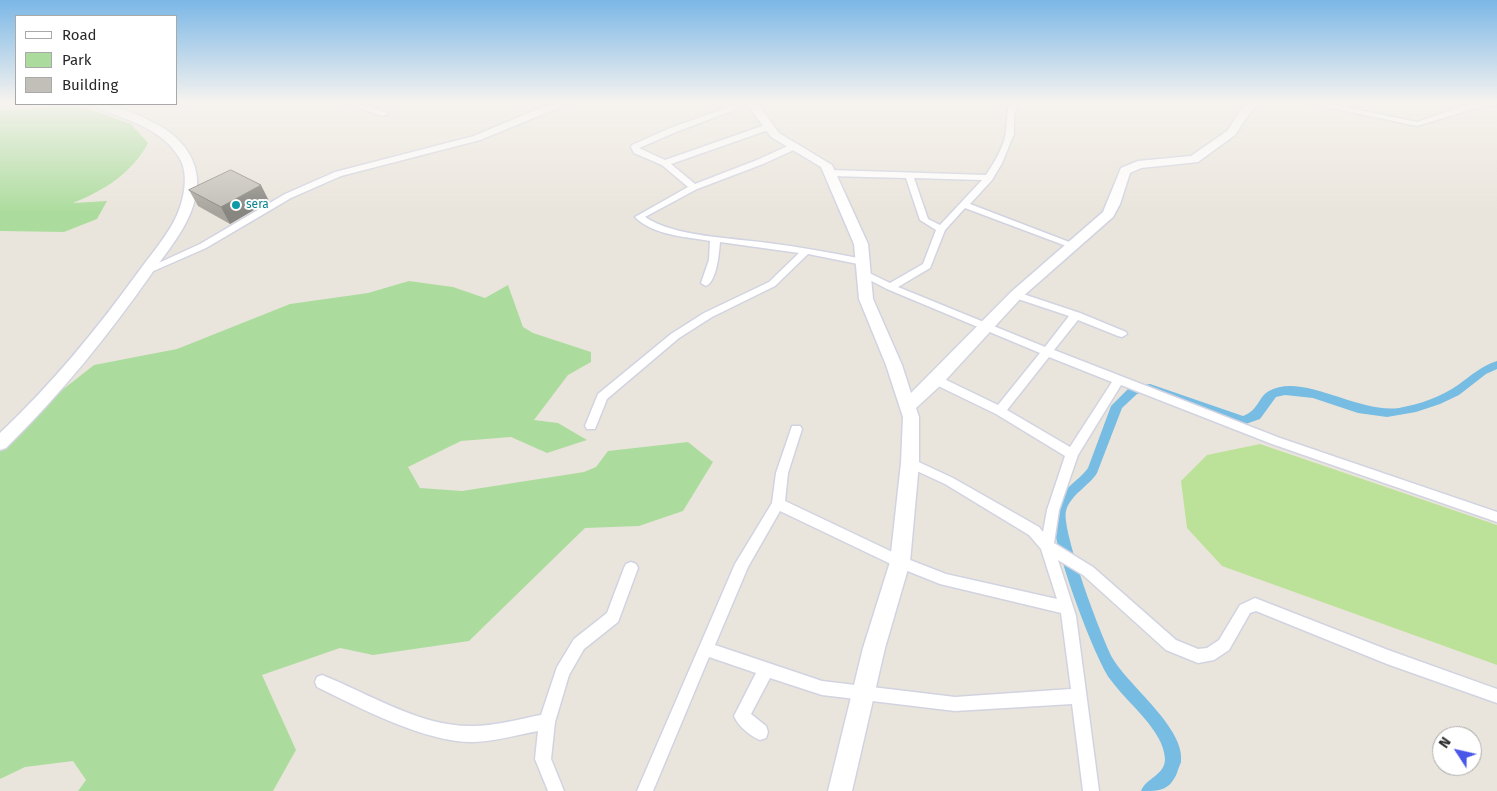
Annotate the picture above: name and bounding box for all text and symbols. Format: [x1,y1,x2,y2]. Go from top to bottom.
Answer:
legend [15,15,178,105]
text: Road [62,26,97,44]
text: Park [62,51,92,69]
text: Building [62,76,118,94]
place label: sera [246,198,269,212]
marker: sera [230,199,242,211]
north arrow [1432,726,1482,776]
text: N [1435,734,1455,751]

